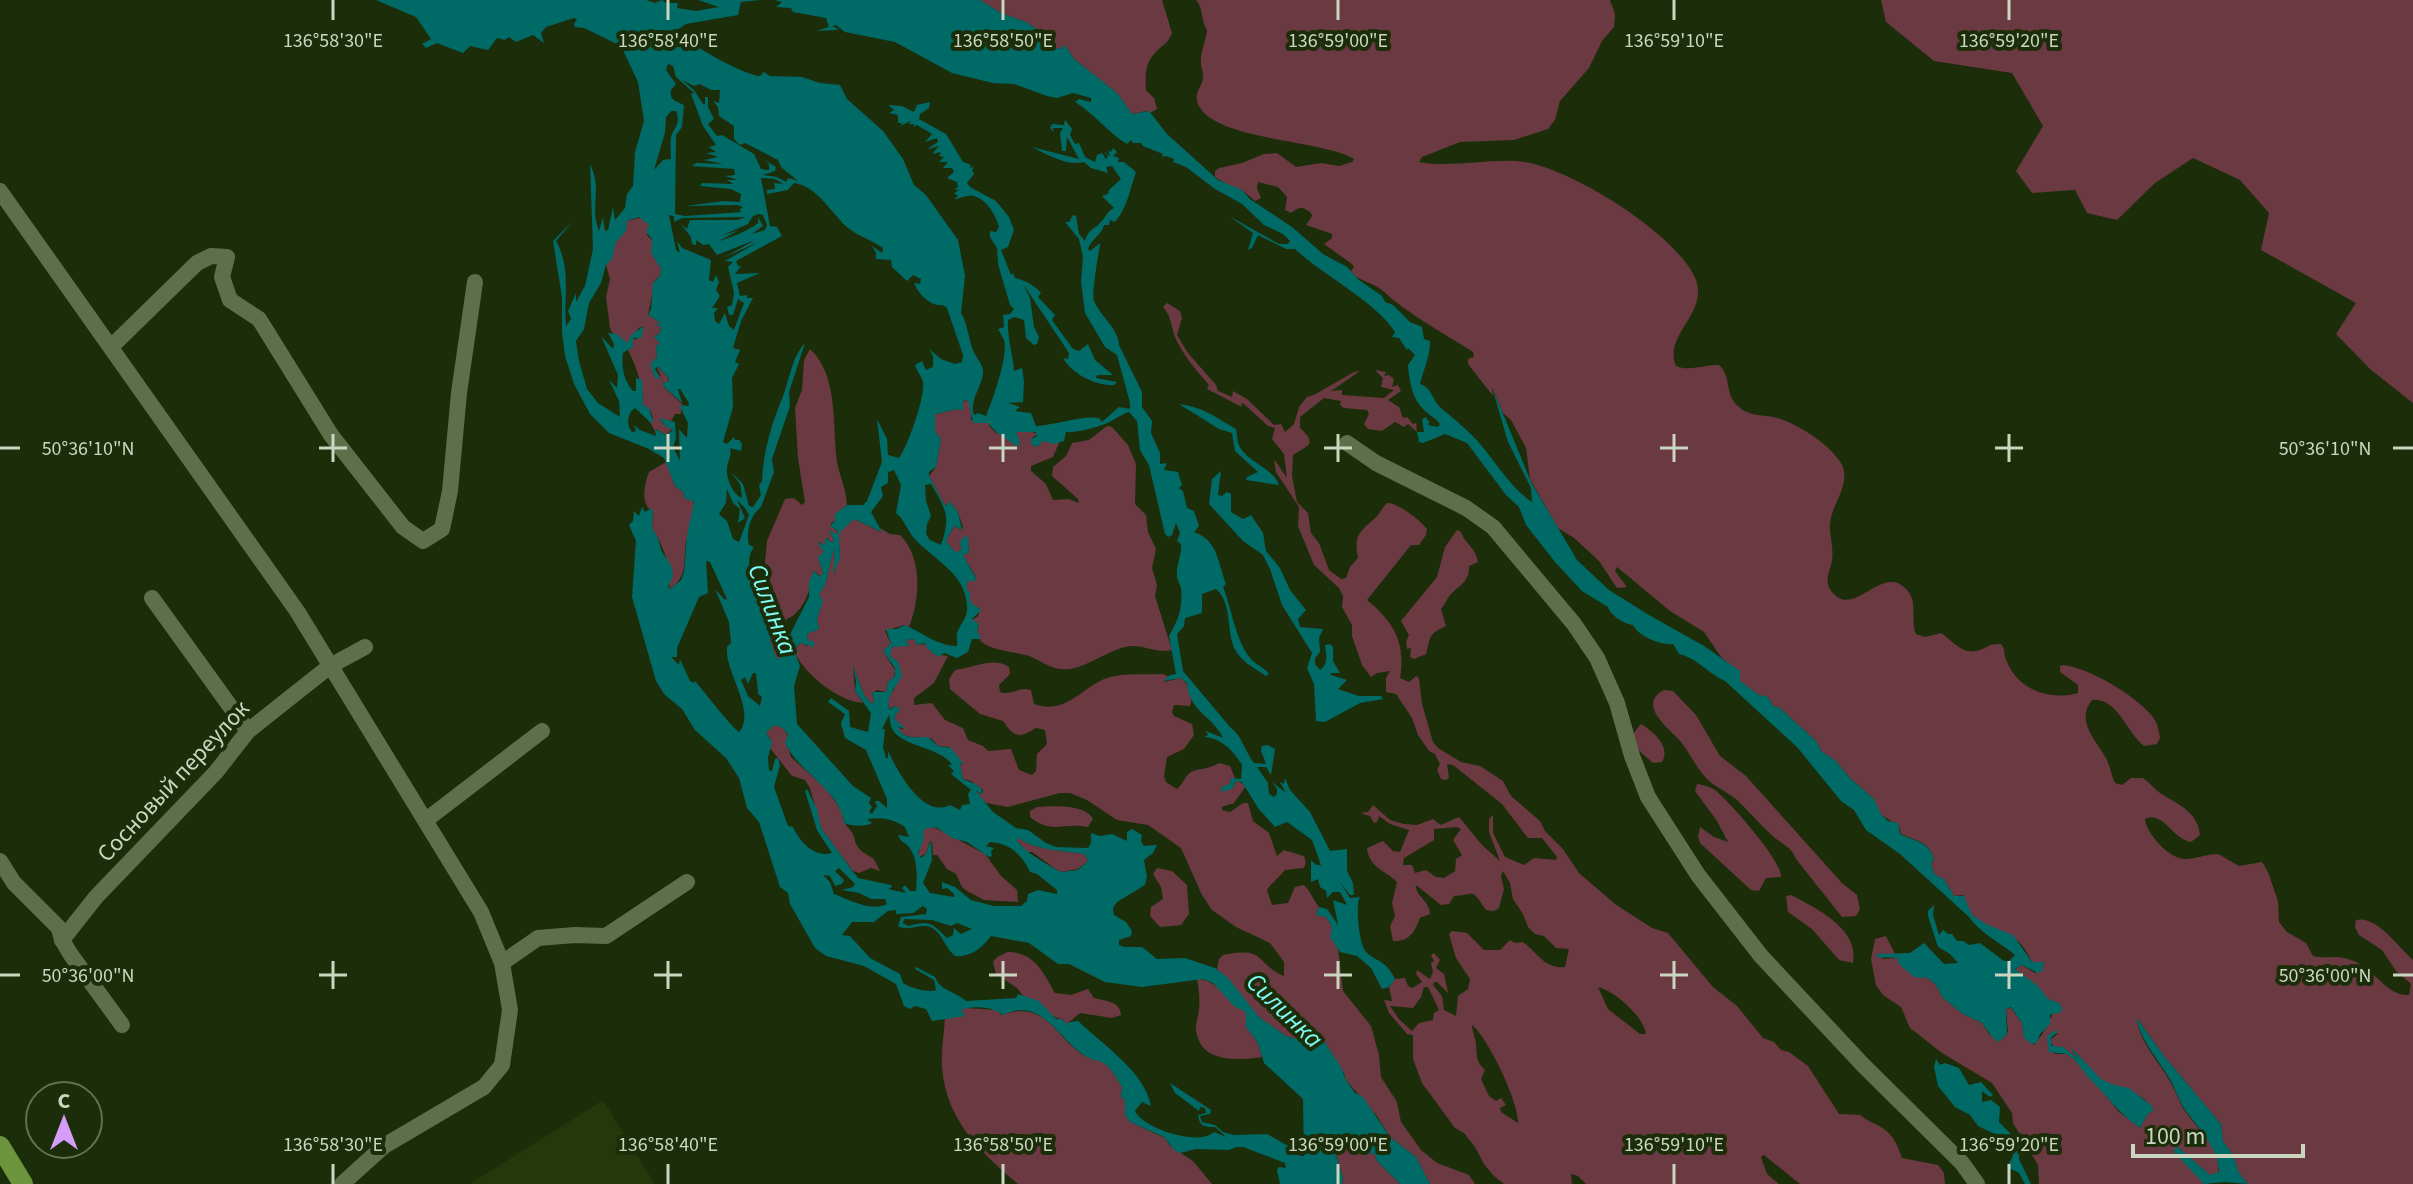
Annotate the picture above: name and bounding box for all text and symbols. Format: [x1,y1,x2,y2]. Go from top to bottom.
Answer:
text: 136°58'30"E [283,27,383,55]
text: 136°58'40"E [618,27,718,55]
text: 136°58'50"E [953,27,1053,55]
text: 136°59'00"E [1288,27,1388,55]
text: 136°59'10"E [1624,27,1724,55]
text: 136°59'20"E [1959,27,2059,55]
text: 50°36'10"N [42,435,134,463]
text: 50°36'10"N [2279,435,2371,463]
water label: Силинка [738,558,807,660]
street label: Сосновый переулок [89,693,258,870]
text: 50°36'00"N [42,962,134,990]
text: 50°36'00"N [2279,962,2371,990]
water label: Силинка [1238,964,1332,1057]
north arrow [24,1080,104,1160]
text: С [58,1085,71,1117]
scale bar [2133,1108,2303,1158]
text: 100 m [2145,1119,2205,1154]
text: 136°58'30"E [283,1131,383,1159]
text: 136°58'40"E [618,1131,718,1159]
text: 136°58'50"E [953,1131,1053,1159]
text: 136°59'00"E [1288,1131,1388,1159]
text: 136°59'10"E [1624,1131,1724,1159]
text: 136°59'20"E [1959,1131,2059,1159]

